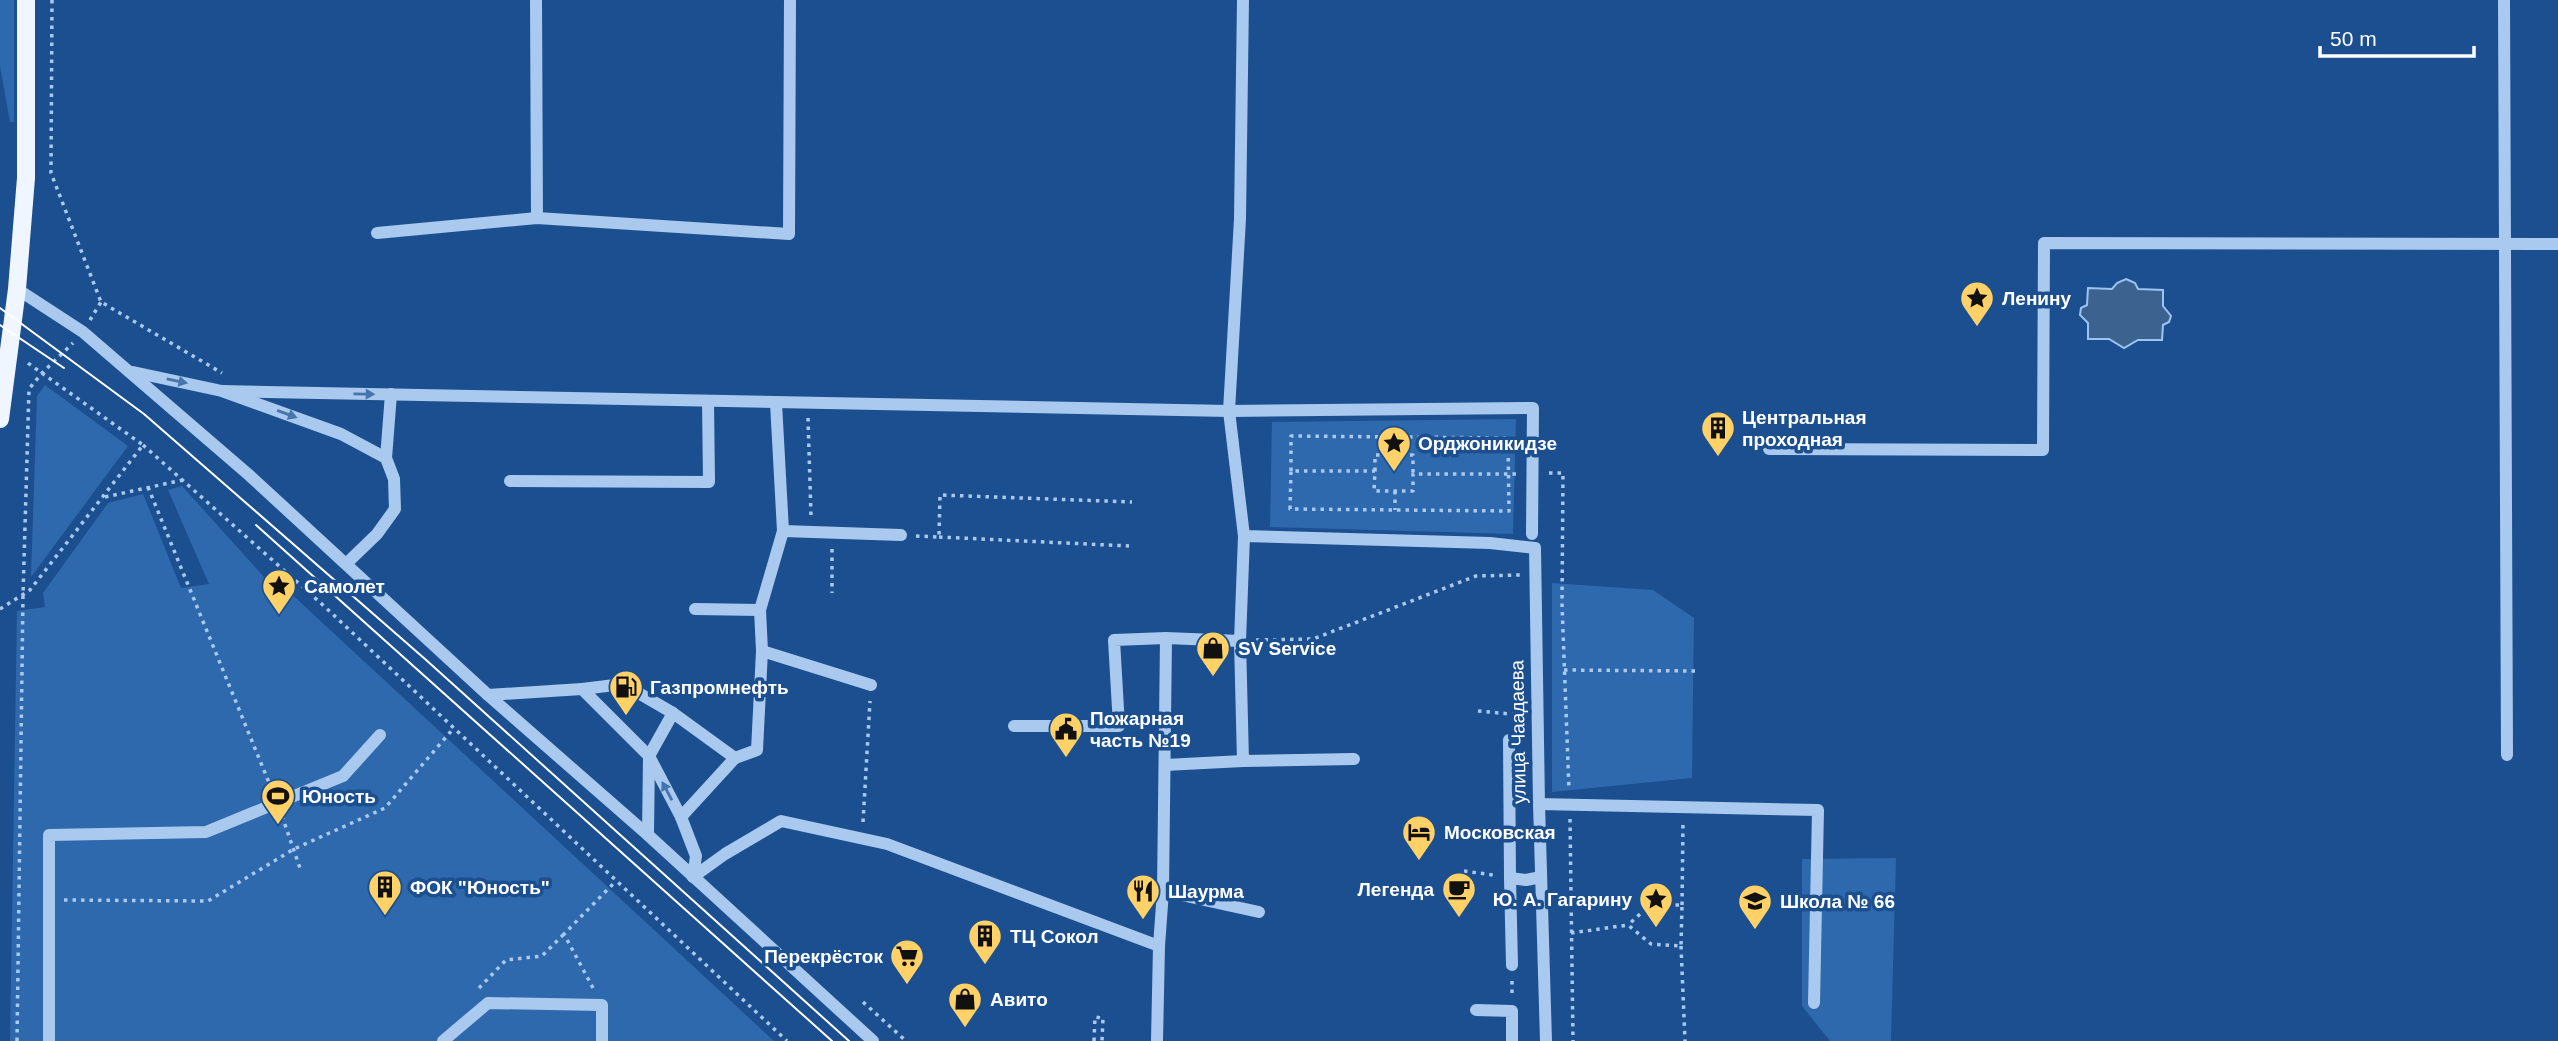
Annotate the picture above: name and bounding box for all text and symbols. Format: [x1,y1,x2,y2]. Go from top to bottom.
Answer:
scale bar [2320,14,2474,58]
text: 50 m [2330,27,2377,50]
place icon: Ленину [1958,279,1996,328]
place label: Ленину [2002,288,2072,309]
one-way arrow [166,376,188,387]
one-way arrow [353,388,375,400]
place label: Центральная проходная [1742,407,1867,450]
one-way arrow [276,408,297,419]
building icon: Центральная проходная [1699,409,1737,458]
place icon: Орджоникидзе [1375,424,1413,473]
place label: Орджоникидзе [1418,433,1557,454]
place icon: Самолет [260,567,298,616]
place label: Самолет [304,576,385,597]
shop icon: SV Service [1194,629,1232,678]
place label: SV Service [1238,638,1336,659]
street label: улица Чаадаева [1506,659,1530,804]
fuel station icon: Газпромнефть [607,668,645,717]
place label: Газпромнефть [650,677,789,698]
place label: Пожарная часть №19 [1090,708,1191,751]
public building icon: Пожарная часть №19 [1047,710,1085,759]
sports icon: Юность [259,777,297,826]
one-way arrow [661,781,673,801]
place label: Юность [302,786,376,807]
hotel icon: Московская [1400,813,1438,862]
place label: Московская [1444,822,1556,843]
building icon: ФОК "Юность" [366,868,404,917]
cafe icon: Легенда [1440,870,1478,919]
restaurant icon: Шаурма [1124,872,1162,921]
place label: ФОК "Юность" [410,877,550,898]
place label: Легенда [1358,879,1434,900]
place icon: Ю. А. Гагарину [1637,880,1675,929]
place label: Шаурма [1168,881,1244,902]
school or university icon: Школа № 66 [1736,882,1774,931]
place label: Ю. А. Гагарину [1493,889,1632,910]
place label: Школа № 66 [1780,891,1895,912]
building icon: ТЦ Сокол [966,917,1004,966]
place label: ТЦ Сокол [1010,926,1099,947]
supermarket icon: Перекрёсток [888,937,926,986]
place label: Перекрёсток [764,946,883,967]
shop icon: Авито [946,980,984,1029]
place label: Авито [990,989,1048,1010]

